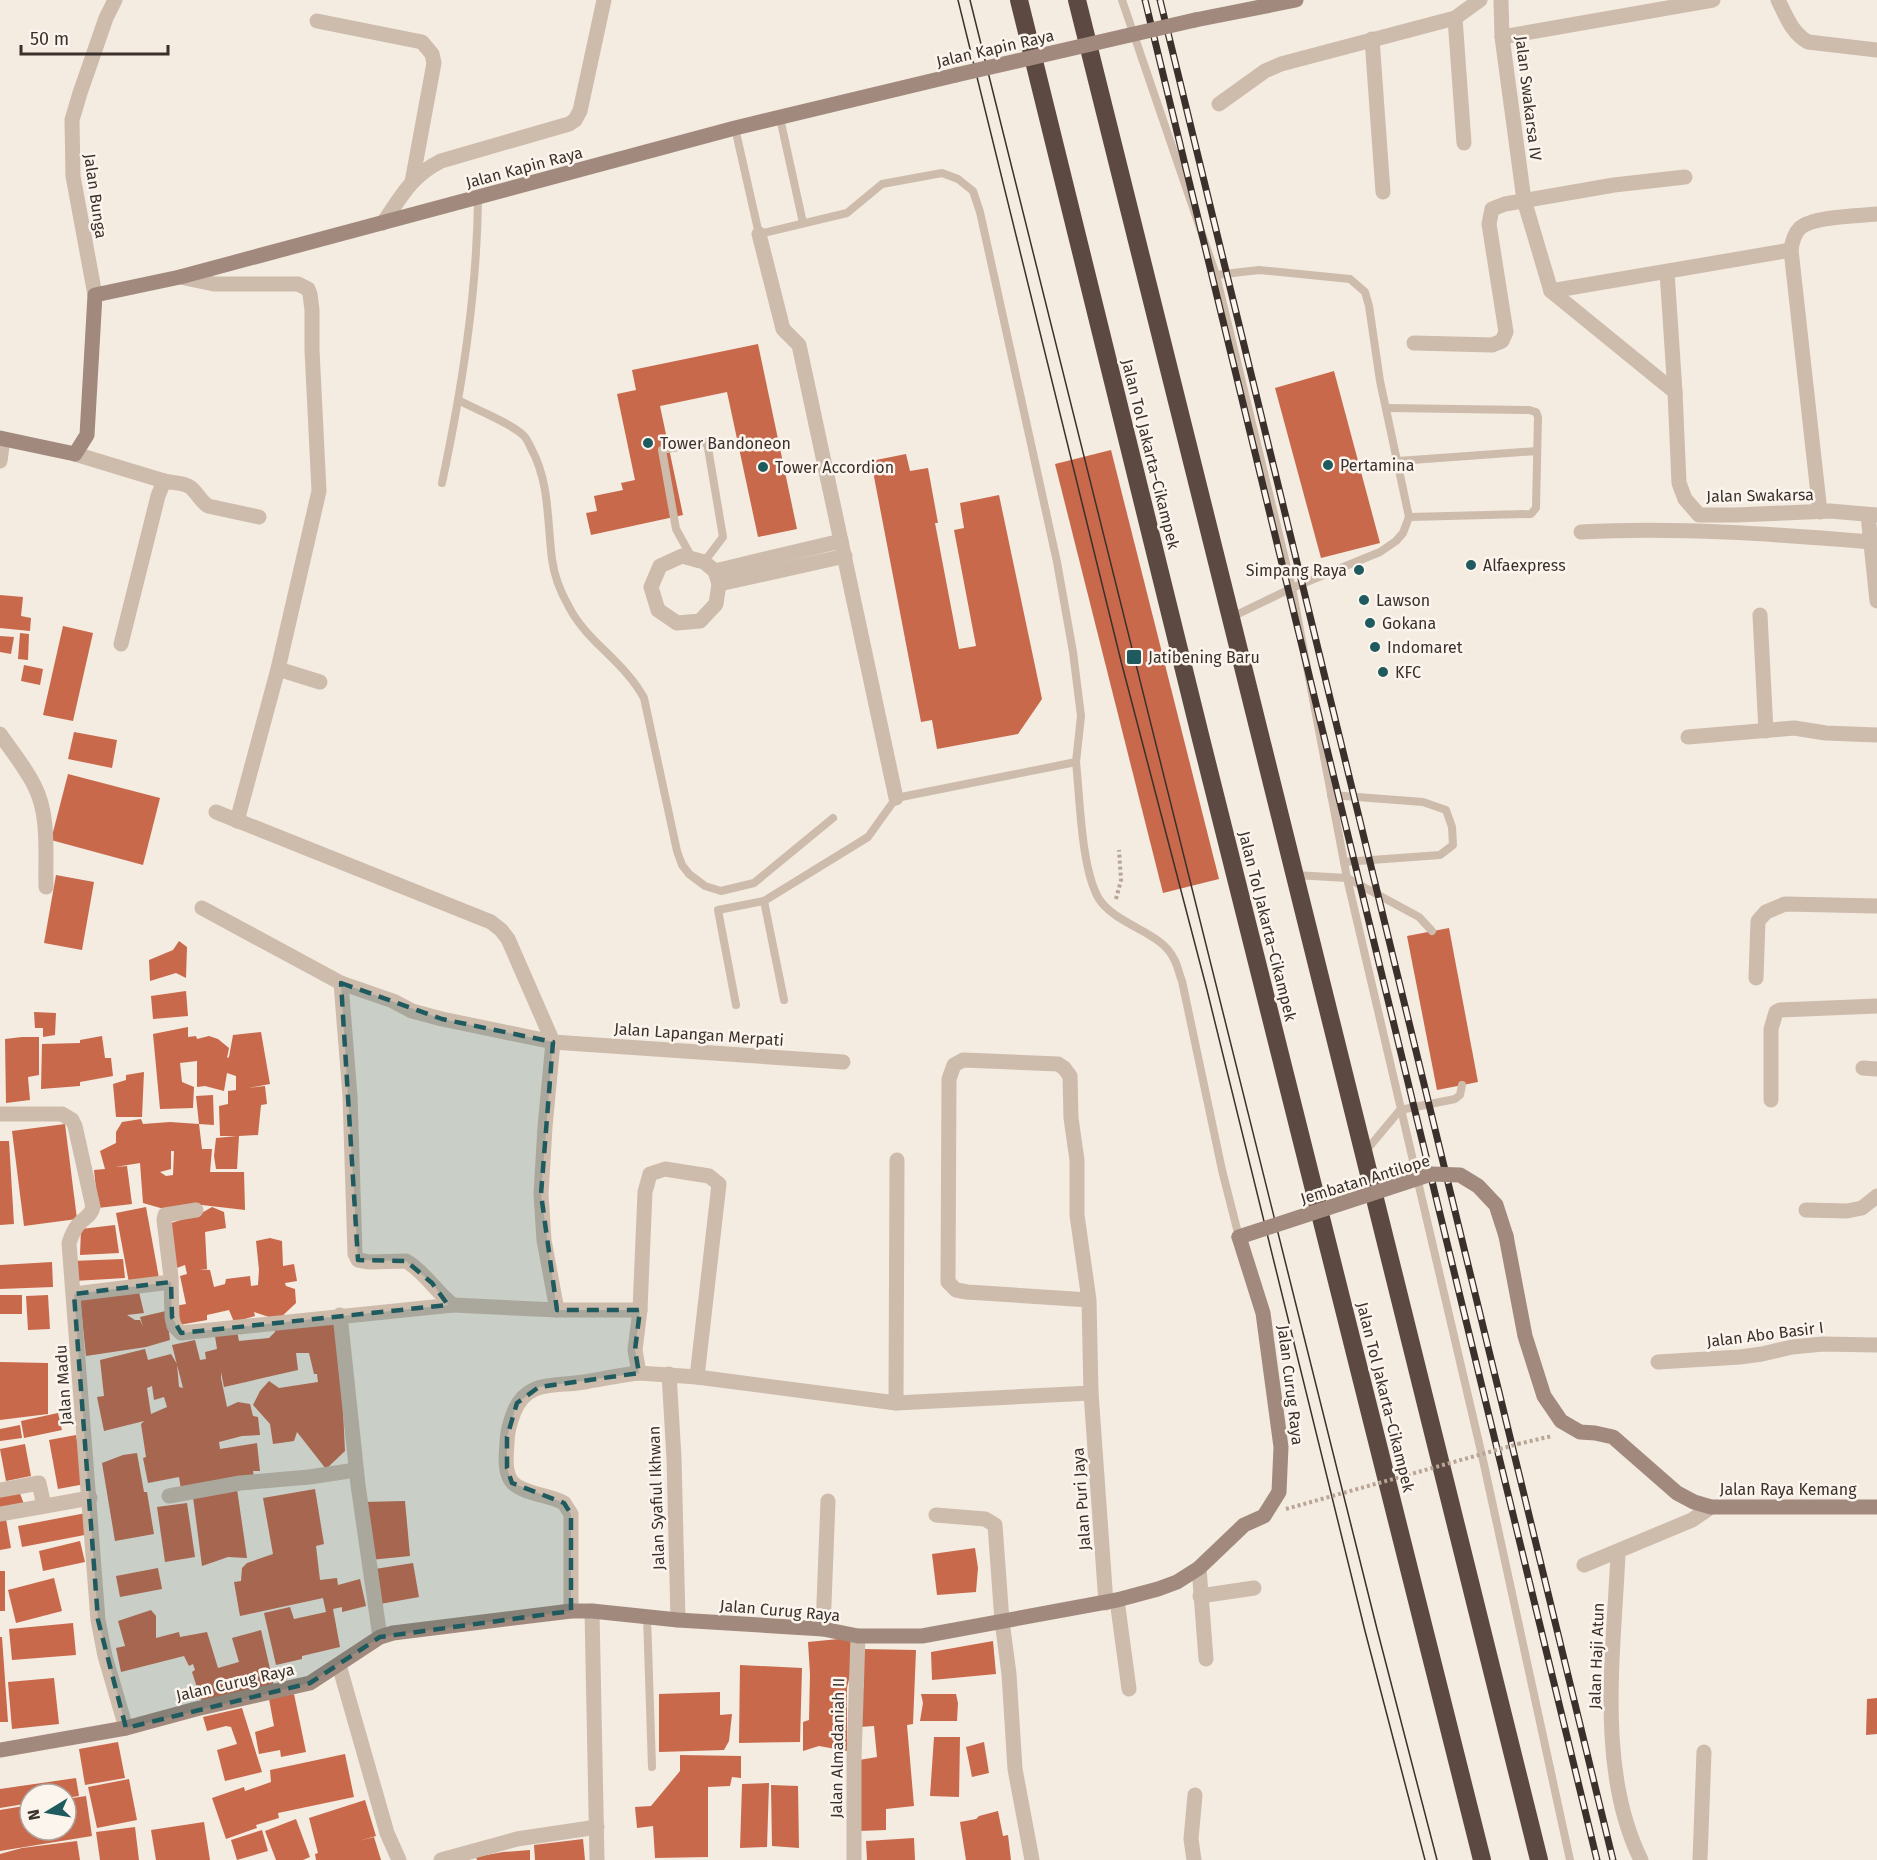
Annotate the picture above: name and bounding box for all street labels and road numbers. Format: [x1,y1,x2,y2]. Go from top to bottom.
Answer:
street label: Jalan Kapin Raya [934,26,1056,71]
street label: Jalan Swakarsa IV [1511,35,1546,162]
street label: Jalan Kapin Raya [464,143,585,192]
street label: Jalan Bunga [80,152,111,240]
street label: Jalan Tol Jakarta–Cikampek [1118,357,1184,552]
street label: Jalan Swakarsa [1706,485,1814,506]
street label: Jalan Tol Jakarta–Cikampek [1235,829,1301,1024]
street label: Jalan Lapangan Merpati [613,1019,785,1050]
street label: Jembatan Antilope [1298,1151,1432,1208]
street label: Jalan Tol Jakarta–Cikampek [1353,1300,1419,1495]
street label: Jalan Abo Basir I [1705,1318,1825,1351]
street label: Jalan Curug Raya [1274,1324,1307,1446]
street label: Jalan Madu [51,1344,76,1426]
street label: Jalan Syafiul Ikhwan [644,1426,669,1570]
street label: Jalan Puri Jaya [1068,1447,1095,1551]
street label: Jalan Raya Kemang [1720,1480,1857,1499]
street label: Jalan Curug Raya [719,1596,841,1625]
street label: Jalan Haji Atun [1585,1602,1608,1710]
street label: Jalan Curug Raya [174,1660,296,1705]
street label: Jalan Almadaniah II [827,1678,848,1818]

